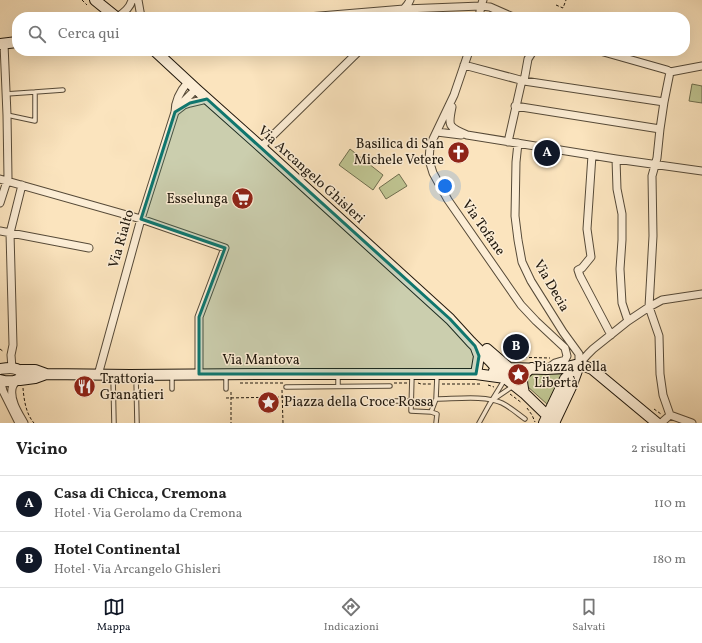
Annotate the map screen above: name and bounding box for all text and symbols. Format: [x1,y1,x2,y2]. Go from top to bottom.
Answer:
search box [12,12,690,56]
icon: search [26,23,48,45]
text: Cerca qui [58,24,120,45]
street label: Via Arcangelo Ghisleri [253,122,369,228]
place label: Basilica di San Michele Vetere [354,135,444,170]
pin: A [534,138,560,168]
church icon: Basilica di San Michele Vetere [446,139,472,165]
your location [435,176,455,196]
supermarket icon: Esselunga [230,186,256,212]
place label: Esselunga [166,190,228,209]
street label: Via Tofane [457,196,509,260]
street label: Via Rialto [105,208,139,270]
street label: Via Decia [528,256,574,316]
pin: B [503,332,529,362]
street label: Via Mantova [222,351,300,370]
place label: Piazza della Libertà [534,358,607,393]
place icon: Piazza della Libertà [505,362,531,388]
place label: Trattoria Granatieri [100,370,164,405]
restaurant icon: Trattoria Granatieri [72,374,98,400]
place icon: Piazza della Croce Rossa [255,389,281,415]
place label: Piazza della Croce Rossa [284,393,434,412]
text: Vicino [16,438,67,461]
text: 2 risultati [631,440,686,458]
text: Casa di Chicca, Cremona [54,484,227,505]
text: A [24,495,34,513]
text: 110 m [654,495,686,513]
text: Hotel · Via Gerolamo da Cremona [54,505,242,523]
text: Hotel Continental [54,540,180,561]
text: B [25,551,33,569]
text: 180 m [652,551,686,569]
text: Hotel · Via Arcangelo Ghisleri [54,561,221,579]
tab: Mappa [97,596,130,635]
tab: Indicazioni [324,596,379,635]
tab: Salvati [572,596,605,635]

